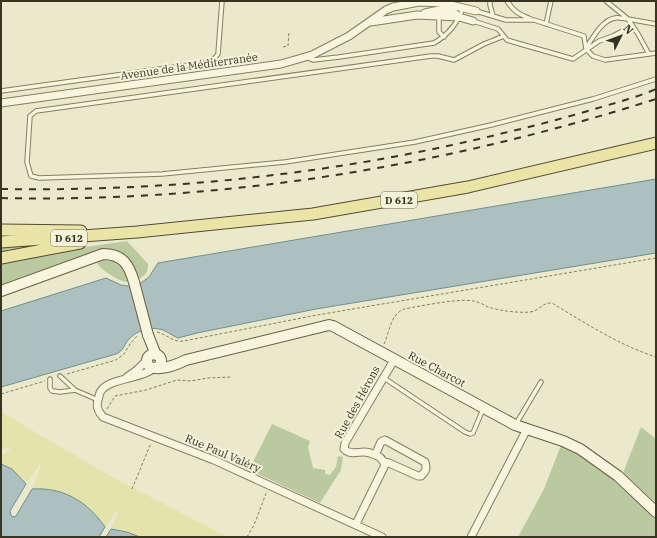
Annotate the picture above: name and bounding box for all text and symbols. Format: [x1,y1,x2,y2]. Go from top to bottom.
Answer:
north arrow [601,16,641,56]
text: N [620,21,637,37]
street label: Avenue de la Méditerranée [120,49,259,83]
road number: D 612 [381,192,417,208]
road number: D 612 [51,230,87,246]
street label: Rue Charcot [406,348,468,390]
street label: Rue des Hérons [331,363,383,441]
street label: Rue Paul Valéry [183,431,263,475]

